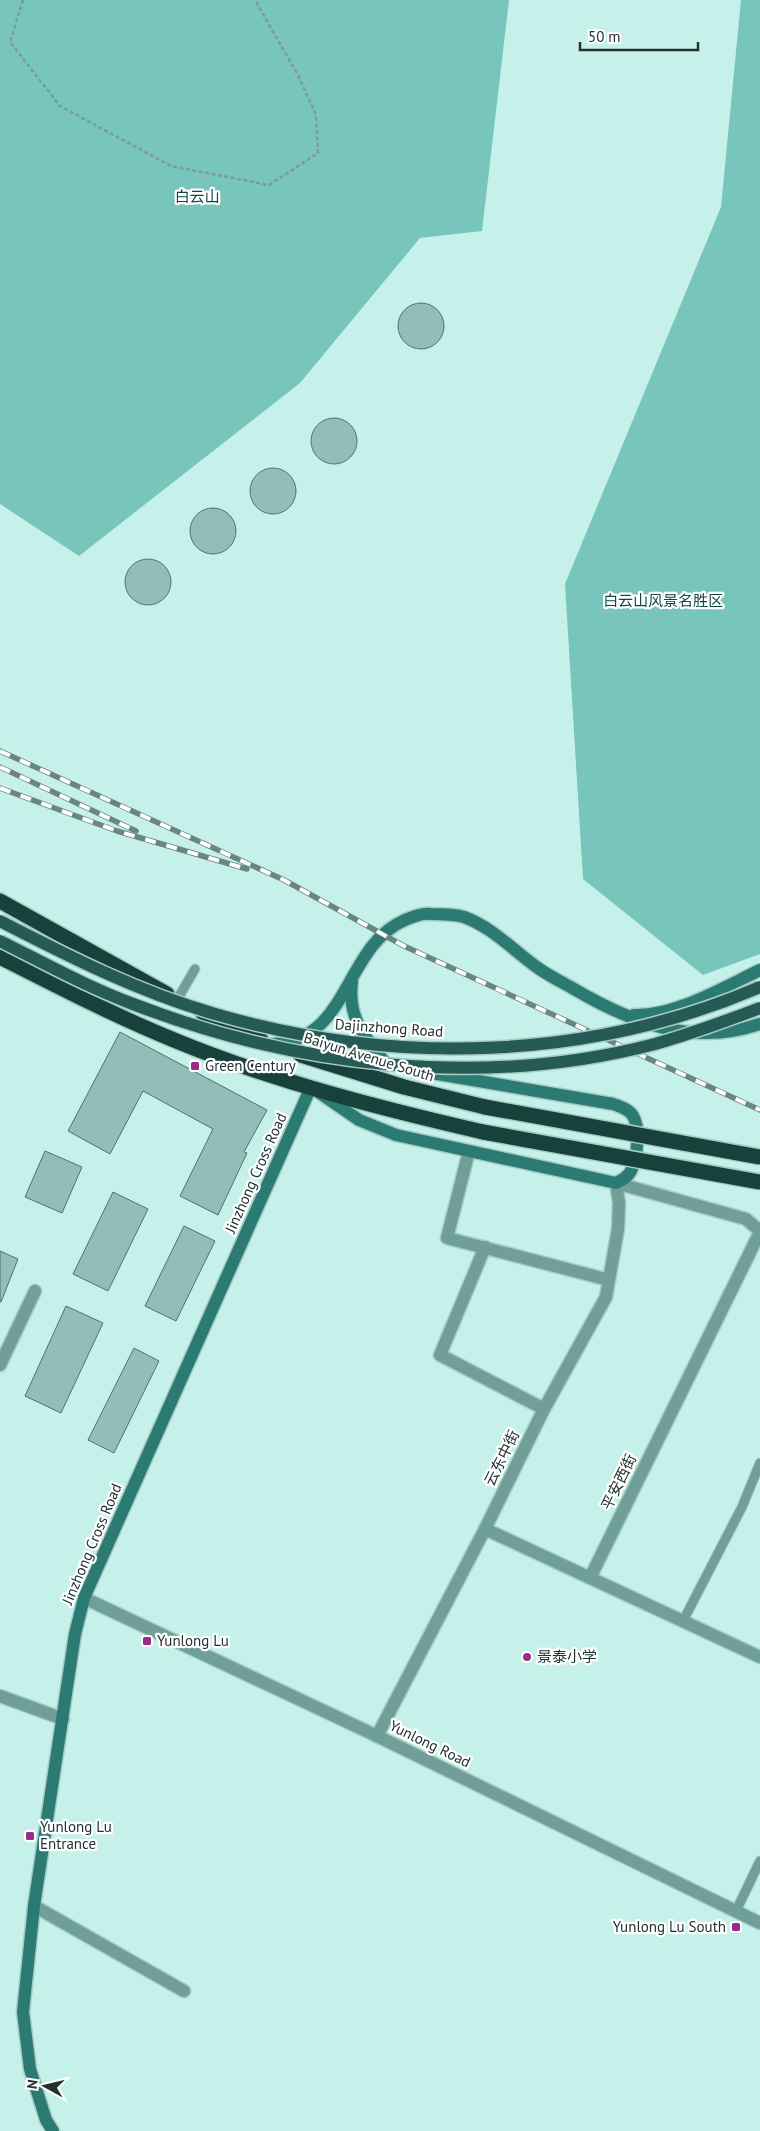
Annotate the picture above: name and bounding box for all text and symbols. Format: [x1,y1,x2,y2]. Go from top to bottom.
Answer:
scale bar [580,20,698,52]
text: 50 m [588,27,621,46]
park label: 白云山 [174,187,220,206]
park label: 白云山风景名胜区 [603,591,723,610]
street label: Dajinzhong Road [334,1014,444,1041]
street label: Baiyun Avenue South [302,1028,437,1085]
place label: Green Century [205,1056,296,1075]
marker: Green Century [189,1060,201,1072]
street label: Jinzhong Cross Road [220,1110,291,1237]
street label: 云东中街 [480,1427,523,1489]
street label: 平安西街 [597,1451,640,1513]
street label: Jinzhong Cross Road [57,1480,126,1608]
place label: Yunlong Lu [157,1631,229,1650]
marker: Yunlong Lu [141,1635,153,1647]
place label: 景泰小学 [537,1647,597,1666]
marker: 景泰小学 [521,1651,533,1663]
street label: Yunlong Road [386,1716,474,1771]
place label: Yunlong Lu Entrance [40,1817,112,1853]
marker: Yunlong Lu Entrance [24,1830,36,1842]
place label: Yunlong Lu South [613,1917,726,1936]
marker: Yunlong Lu South [730,1921,742,1933]
north arrow [20,2061,70,2111]
text: N [23,2078,42,2090]

